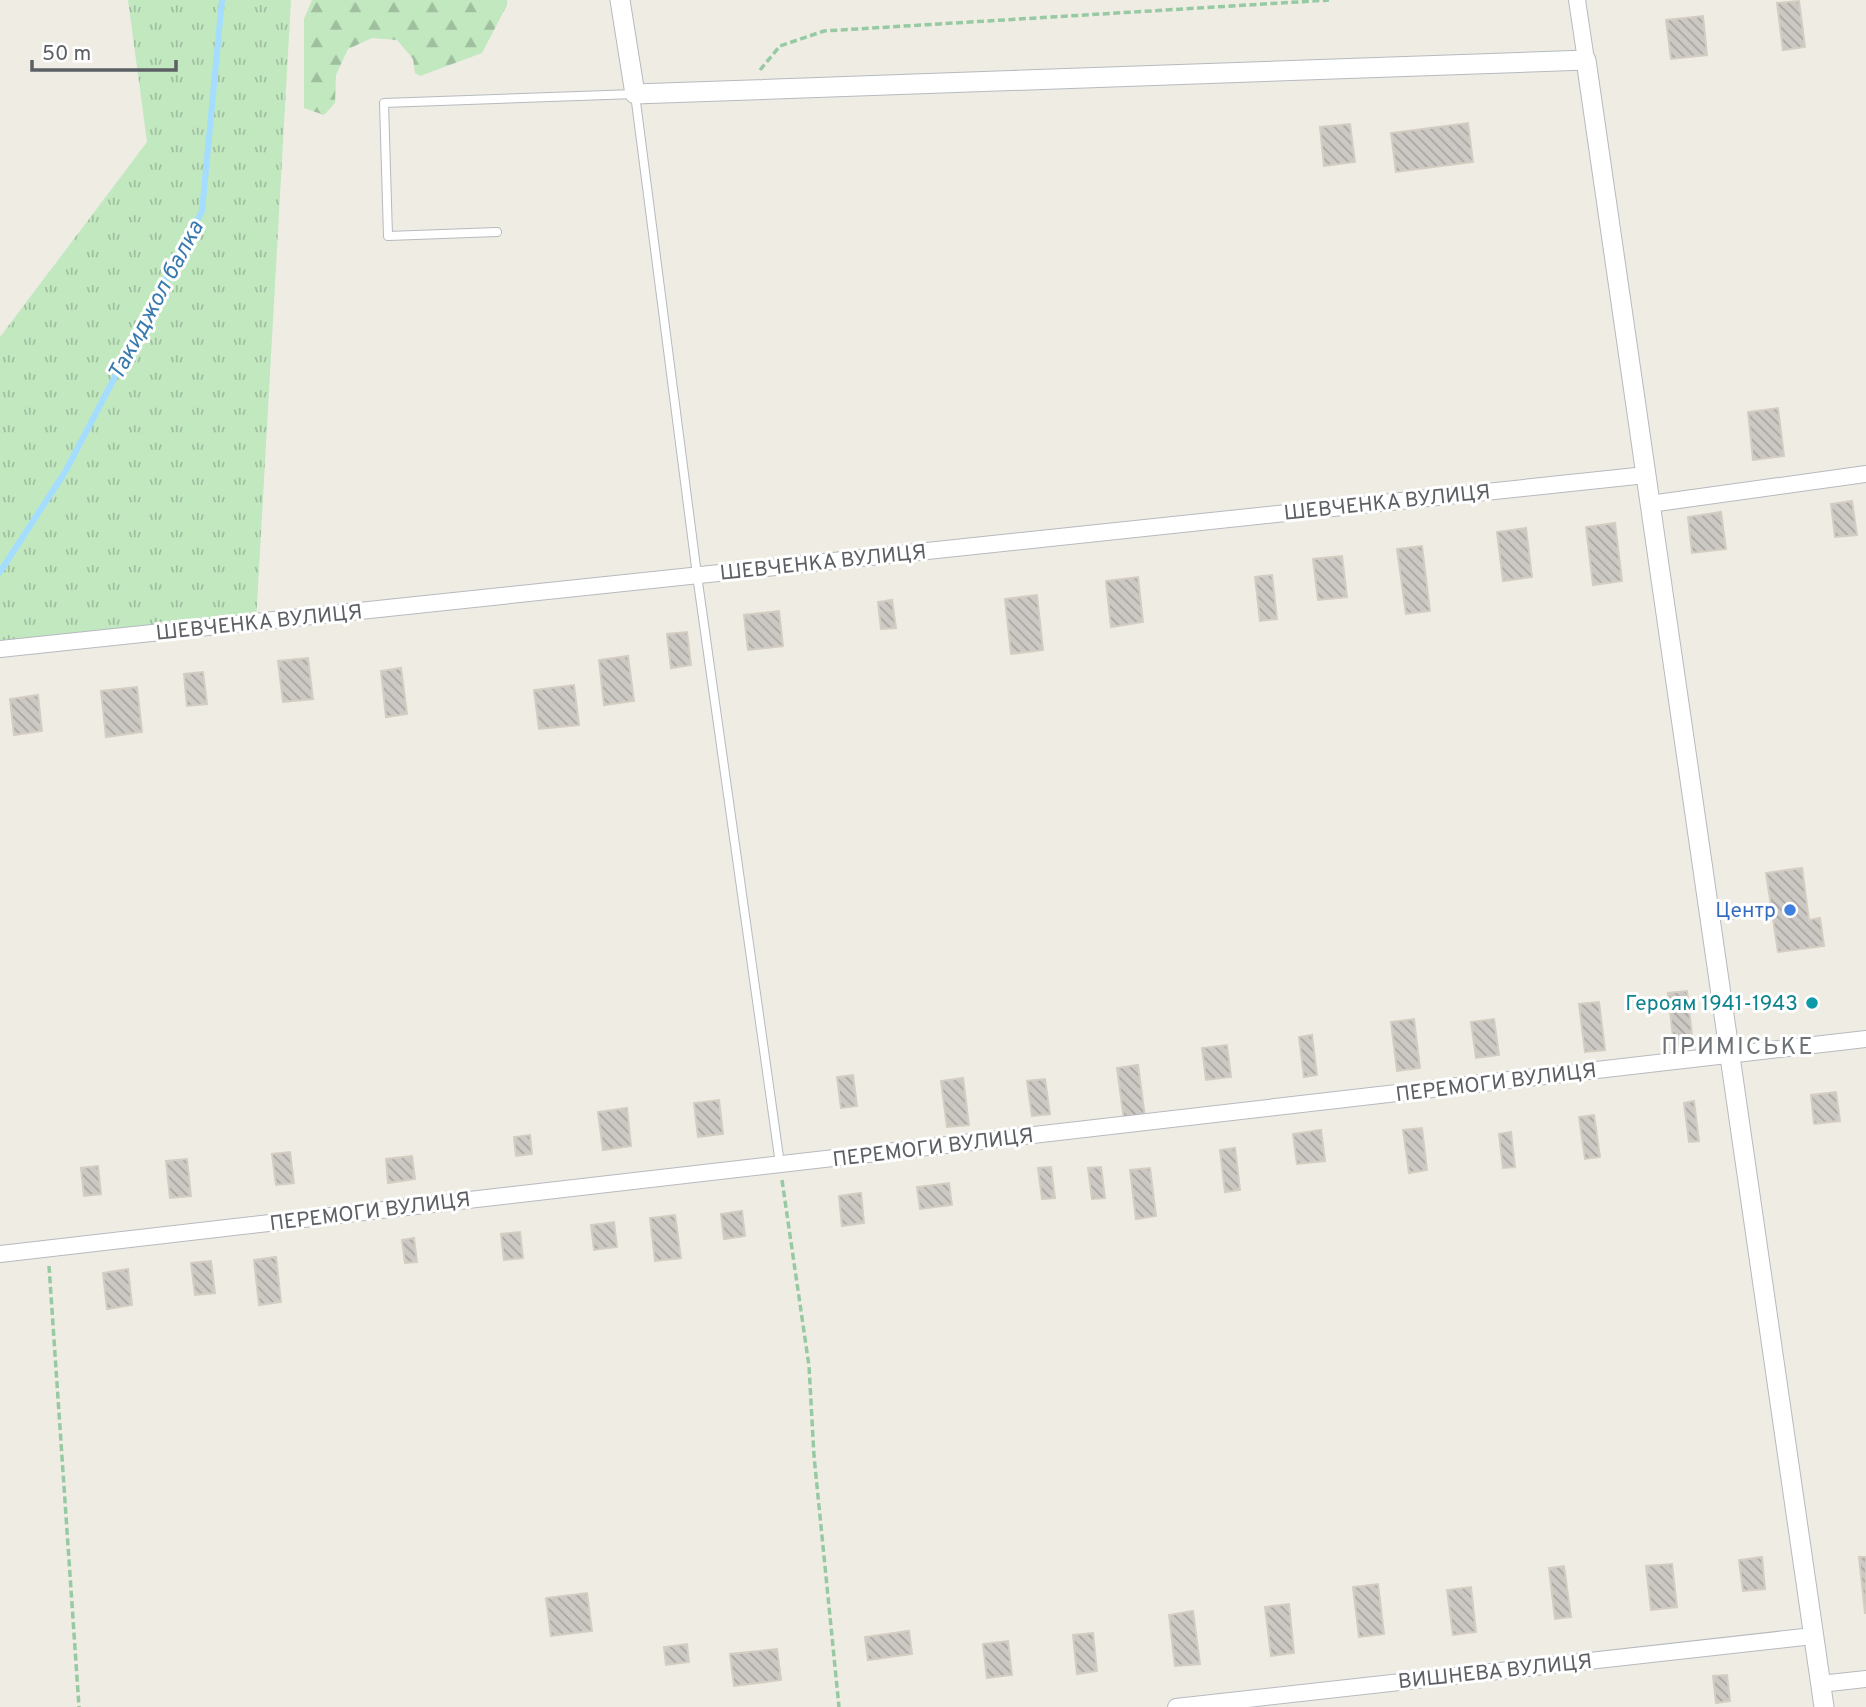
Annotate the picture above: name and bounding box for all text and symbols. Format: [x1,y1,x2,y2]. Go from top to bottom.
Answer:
scale bar [32,28,175,72]
text: 50 m [42,41,91,68]
water label: Такиджол балка [103,216,212,386]
street label: ШЕВЧЕНКА ВУЛИЦЯ [1283,479,1492,528]
street label: ШЕВЧЕНКА ВУЛИЦЯ [719,539,928,588]
street label: ШЕВЧЕНКА ВУЛИЦЯ [155,599,364,648]
place label: Центр [1715,898,1776,925]
marker: Центр [1782,902,1798,918]
place label: Героям 1941-1943 [1625,991,1798,1018]
marker: Героям 1941-1943 [1804,995,1820,1011]
district label: ПРИМІСЬКЕ [1661,1033,1815,1063]
street label: ПЕРЕМОГИ ВУЛИЦЯ [1394,1058,1598,1109]
street label: ПЕРЕМОГИ ВУЛИЦЯ [831,1123,1035,1174]
street label: ПЕРЕМОГИ ВУЛИЦЯ [268,1187,472,1238]
street label: ВИШНЕВА ВУЛИЦЯ [1397,1649,1593,1696]

